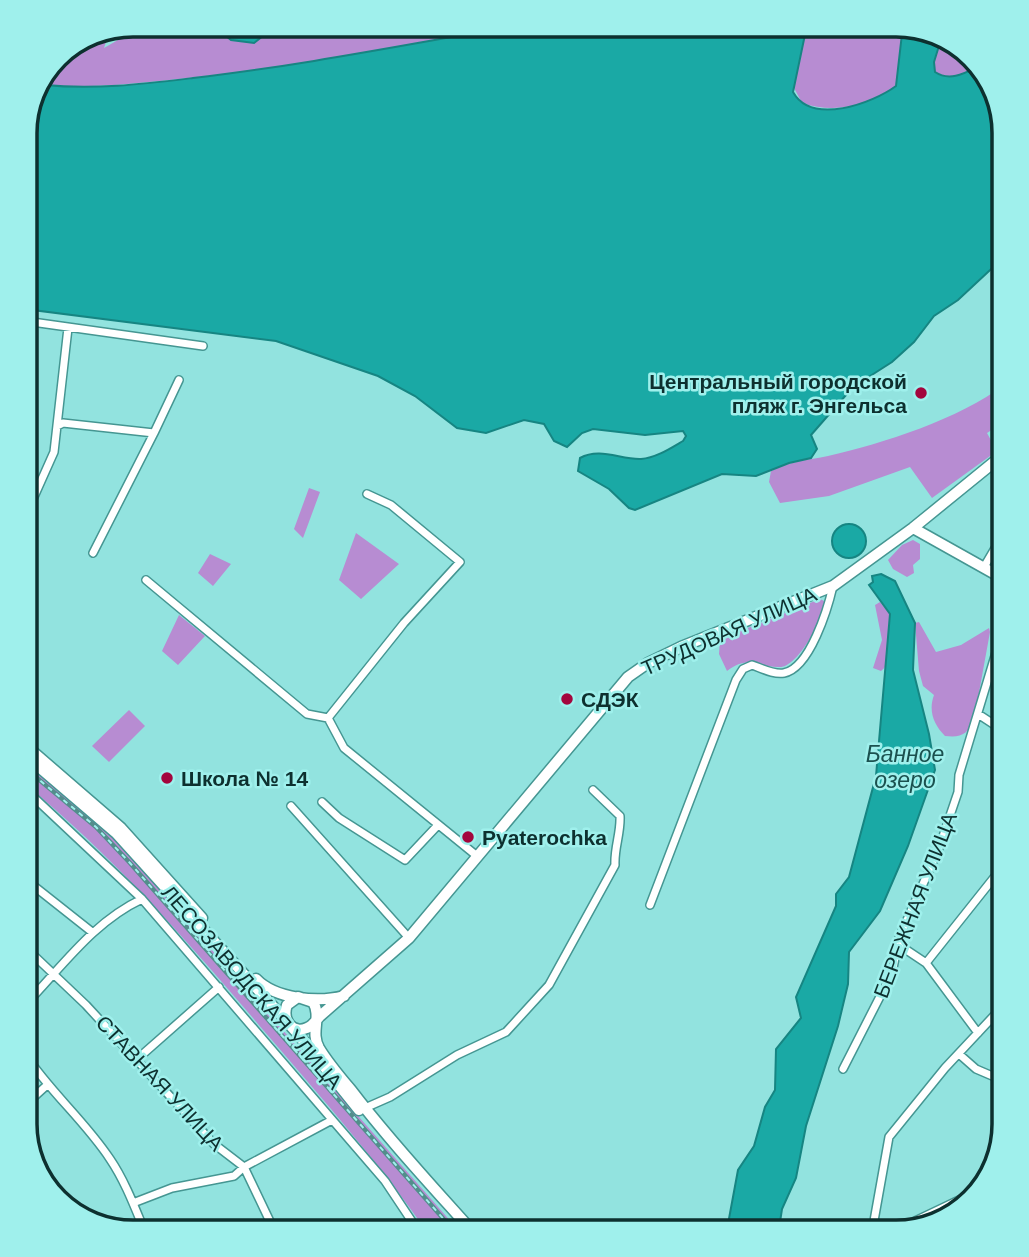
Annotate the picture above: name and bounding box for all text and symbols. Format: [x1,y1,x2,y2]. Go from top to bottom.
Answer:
place label: Центральный городской пляж г. Энгельса [649,370,907,417]
marker: Центральный городской пляж г. Энгельса [913,385,929,401]
street label: ТРУДОВАЯ УЛИЦА [638,582,820,680]
place label: СДЭК [581,688,639,711]
marker: СДЭК [559,691,575,707]
water label: Банное озеро [866,741,944,793]
place label: Школа № 14 [181,767,308,790]
marker: Школа № 14 [159,770,175,786]
street label: БЕРЕЖНАЯ УЛИЦА [869,809,961,1001]
place label: Pyaterochka [482,826,607,849]
marker: Pyaterochka [460,829,476,845]
street label: ЛЕСОЗАВОДСКАЯ УЛИЦА [157,880,347,1094]
street label: СТАВНАЯ УЛИЦА [92,1011,228,1155]

